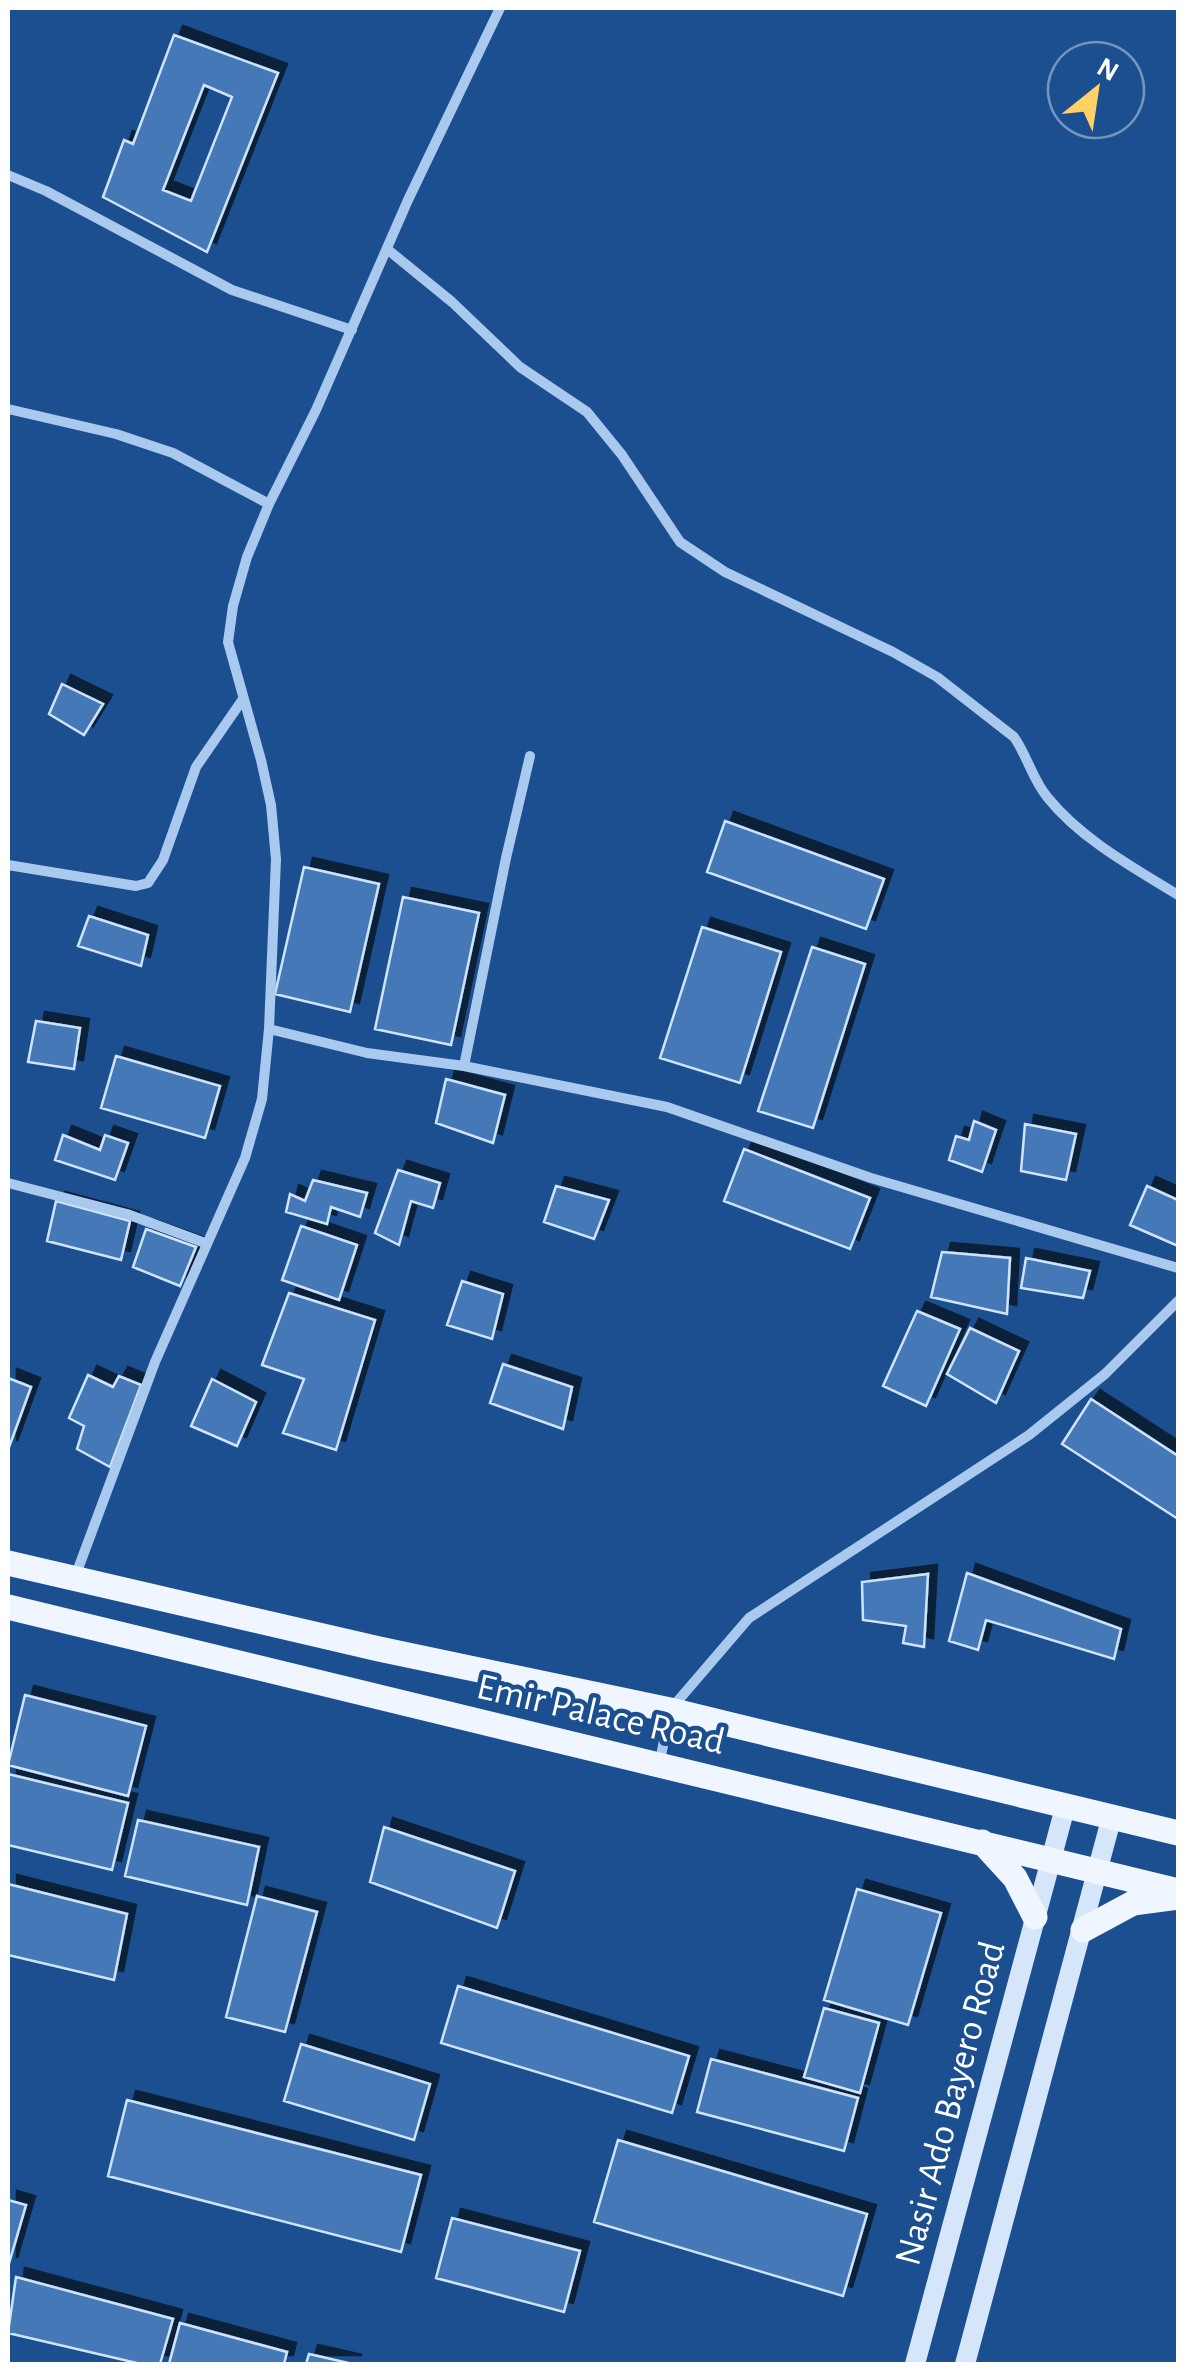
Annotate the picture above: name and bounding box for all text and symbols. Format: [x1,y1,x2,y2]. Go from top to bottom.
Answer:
north arrow [1046,40,1146,140]
text: N [1092,53,1123,87]
street label: Emir Palace Road [473,1668,728,1762]
street label: Nasir Ado Bayero Road [889,1937,1012,2270]

